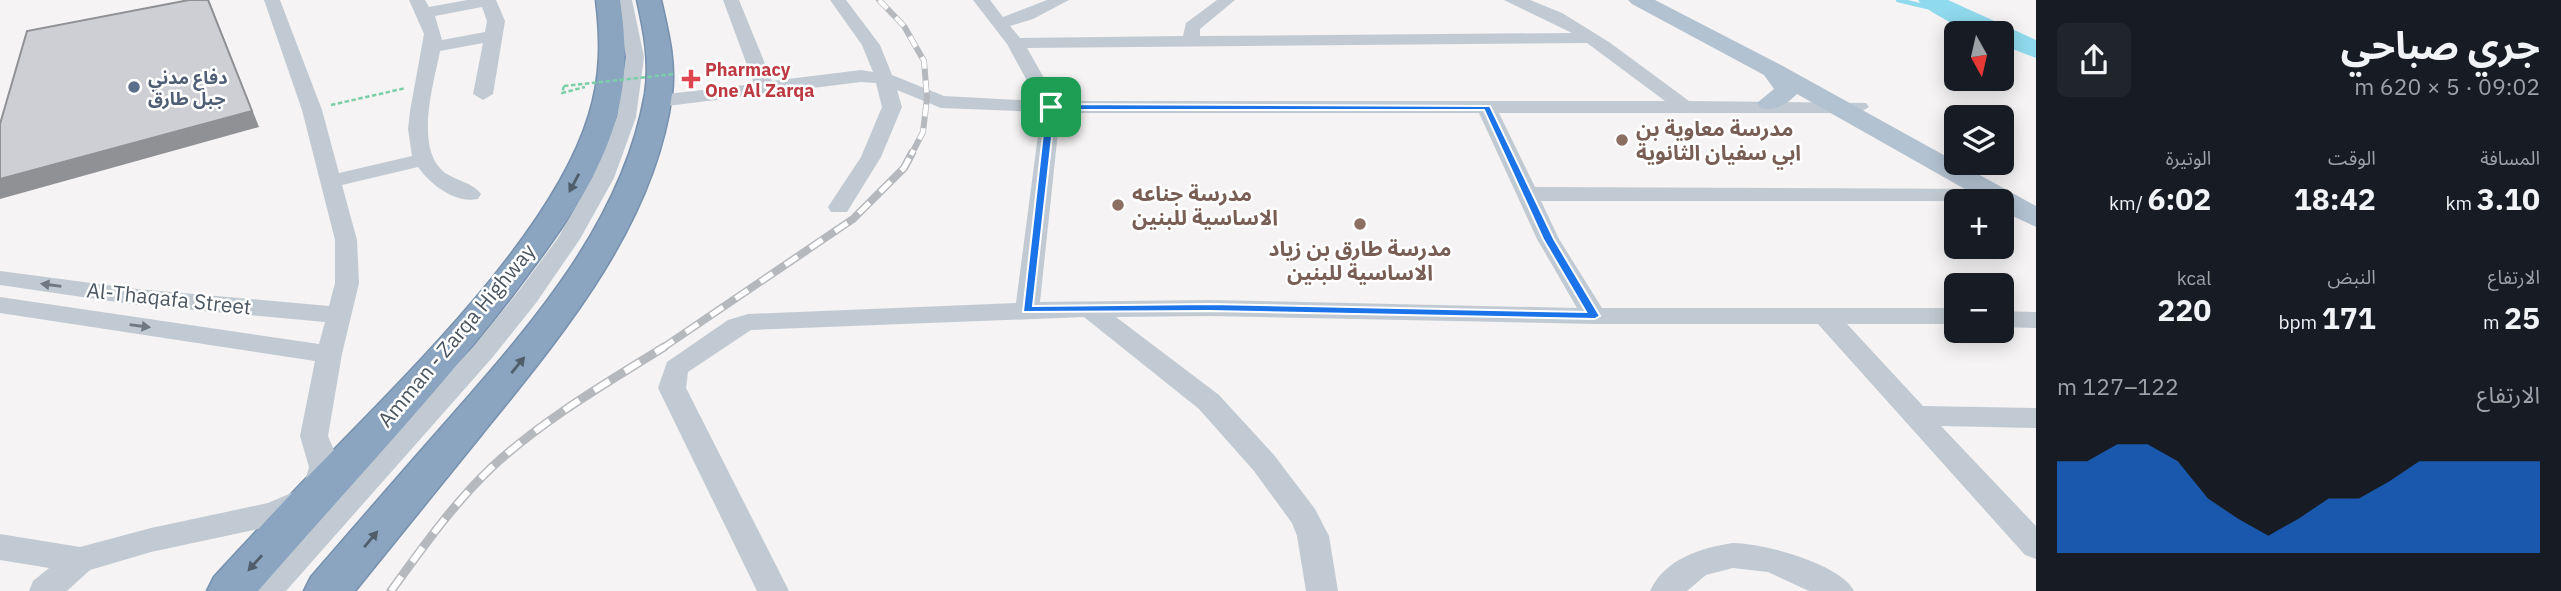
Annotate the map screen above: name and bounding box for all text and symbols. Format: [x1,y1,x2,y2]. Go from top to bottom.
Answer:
text: جري صباحي [2341,20,2540,69]
north arrow [1944,21,2014,91]
map controls [1944,21,2014,343]
button: share [2057,23,2131,97]
place label: Pharmacy One Al Zarqa [705,58,815,102]
place label: دفاع مدني جبل طارق [148,66,228,110]
marker: Pharmacy One Al Zarqa [683,71,699,87]
text: 09:02 · 5 × 620 m [2354,71,2540,101]
pin [1021,77,1081,137]
marker: دفاع مدني جبل طارق [126,79,142,95]
icon: arrive [1032,88,1070,126]
button: layers [1944,105,2014,175]
place label: مدرسة معاوية بن ابي سفيان الثانوية [1636,114,1801,170]
marker: مدرسة معاوية بن ابي سفيان الثانوية [1614,132,1630,148]
text: الوتيرة [2166,146,2211,170]
text: الوقت [2328,146,2376,170]
text: المسافة [2480,146,2540,170]
one-way arrow [568,173,580,193]
place label: مدرسة جناعه الاساسية للبنين [1132,179,1278,231]
text: 6:02 [2147,179,2211,218]
text: 18:42 [2294,179,2376,218]
text: 3.10 [2477,179,2540,218]
button: + [1944,189,2014,259]
text: /km [2109,191,2147,215]
text: km [2446,191,2477,215]
marker: مدرسة جناعه الاساسية للبنين [1110,197,1126,213]
marker: مدرسة طارق بن زياد الاساسية للبنين [1352,216,1368,232]
place label: مدرسة طارق بن زياد الاساسية للبنين [1269,234,1451,286]
street label: Amman - Zarqa Highway [371,237,541,433]
text: النبض [2327,265,2376,289]
text: الارتفاع [2488,265,2540,289]
text: kcal [2177,266,2211,290]
button: − [1944,273,2014,343]
street label: Al-Thaqafa Street [85,275,253,321]
one-way arrow [40,279,62,290]
text: 220 [2157,290,2211,329]
text: 171 [2322,298,2376,337]
text: 25 [2504,298,2540,337]
text: bpm [2279,310,2322,334]
text: m [2483,310,2504,334]
one-way arrow [129,321,151,332]
one-way arrow [510,357,525,375]
text: 122–127 m [2057,371,2179,401]
text: الارتفاع [2477,379,2540,409]
one-way arrow [363,530,379,548]
one-way arrow [247,554,263,572]

